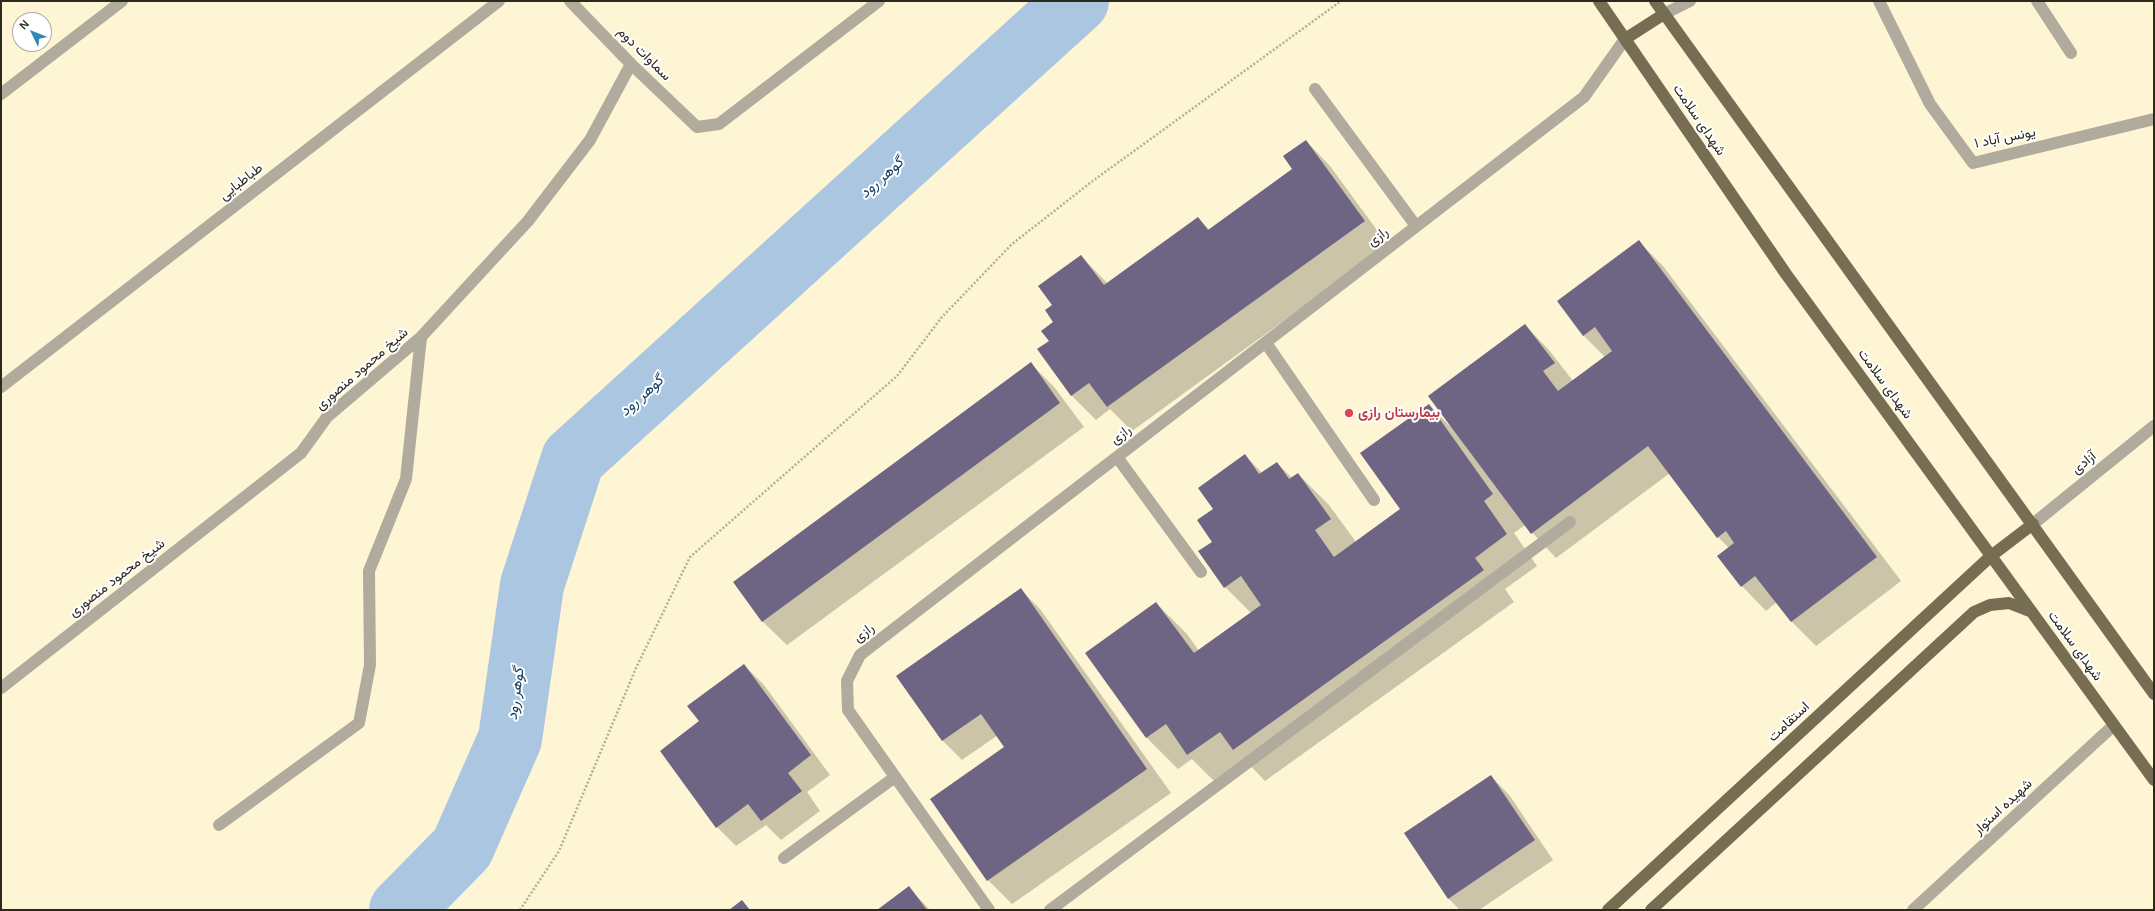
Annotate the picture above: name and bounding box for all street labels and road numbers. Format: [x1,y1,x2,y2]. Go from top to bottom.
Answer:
street label: سماوات دوم [613,23,675,85]
street label: شهدای سلامت [1669,81,1729,159]
street label: یونس آباد ۱ [1973,124,2037,152]
street label: طباطبایی [216,160,266,204]
street label: رازی [1364,224,1392,250]
street label: شیخ محمود منصوری [312,324,412,414]
street label: شهدای سلامت [1854,346,1916,422]
street label: رازی [1107,422,1135,448]
street label: آزادی [2068,448,2100,478]
street label: شیخ محمود منصوری [66,535,168,621]
street label: شهدای سلامت [2044,608,2106,684]
street label: رازی [850,620,878,646]
street label: استقامت [1765,699,1813,745]
street label: شهیده استوار [1970,775,2036,839]

